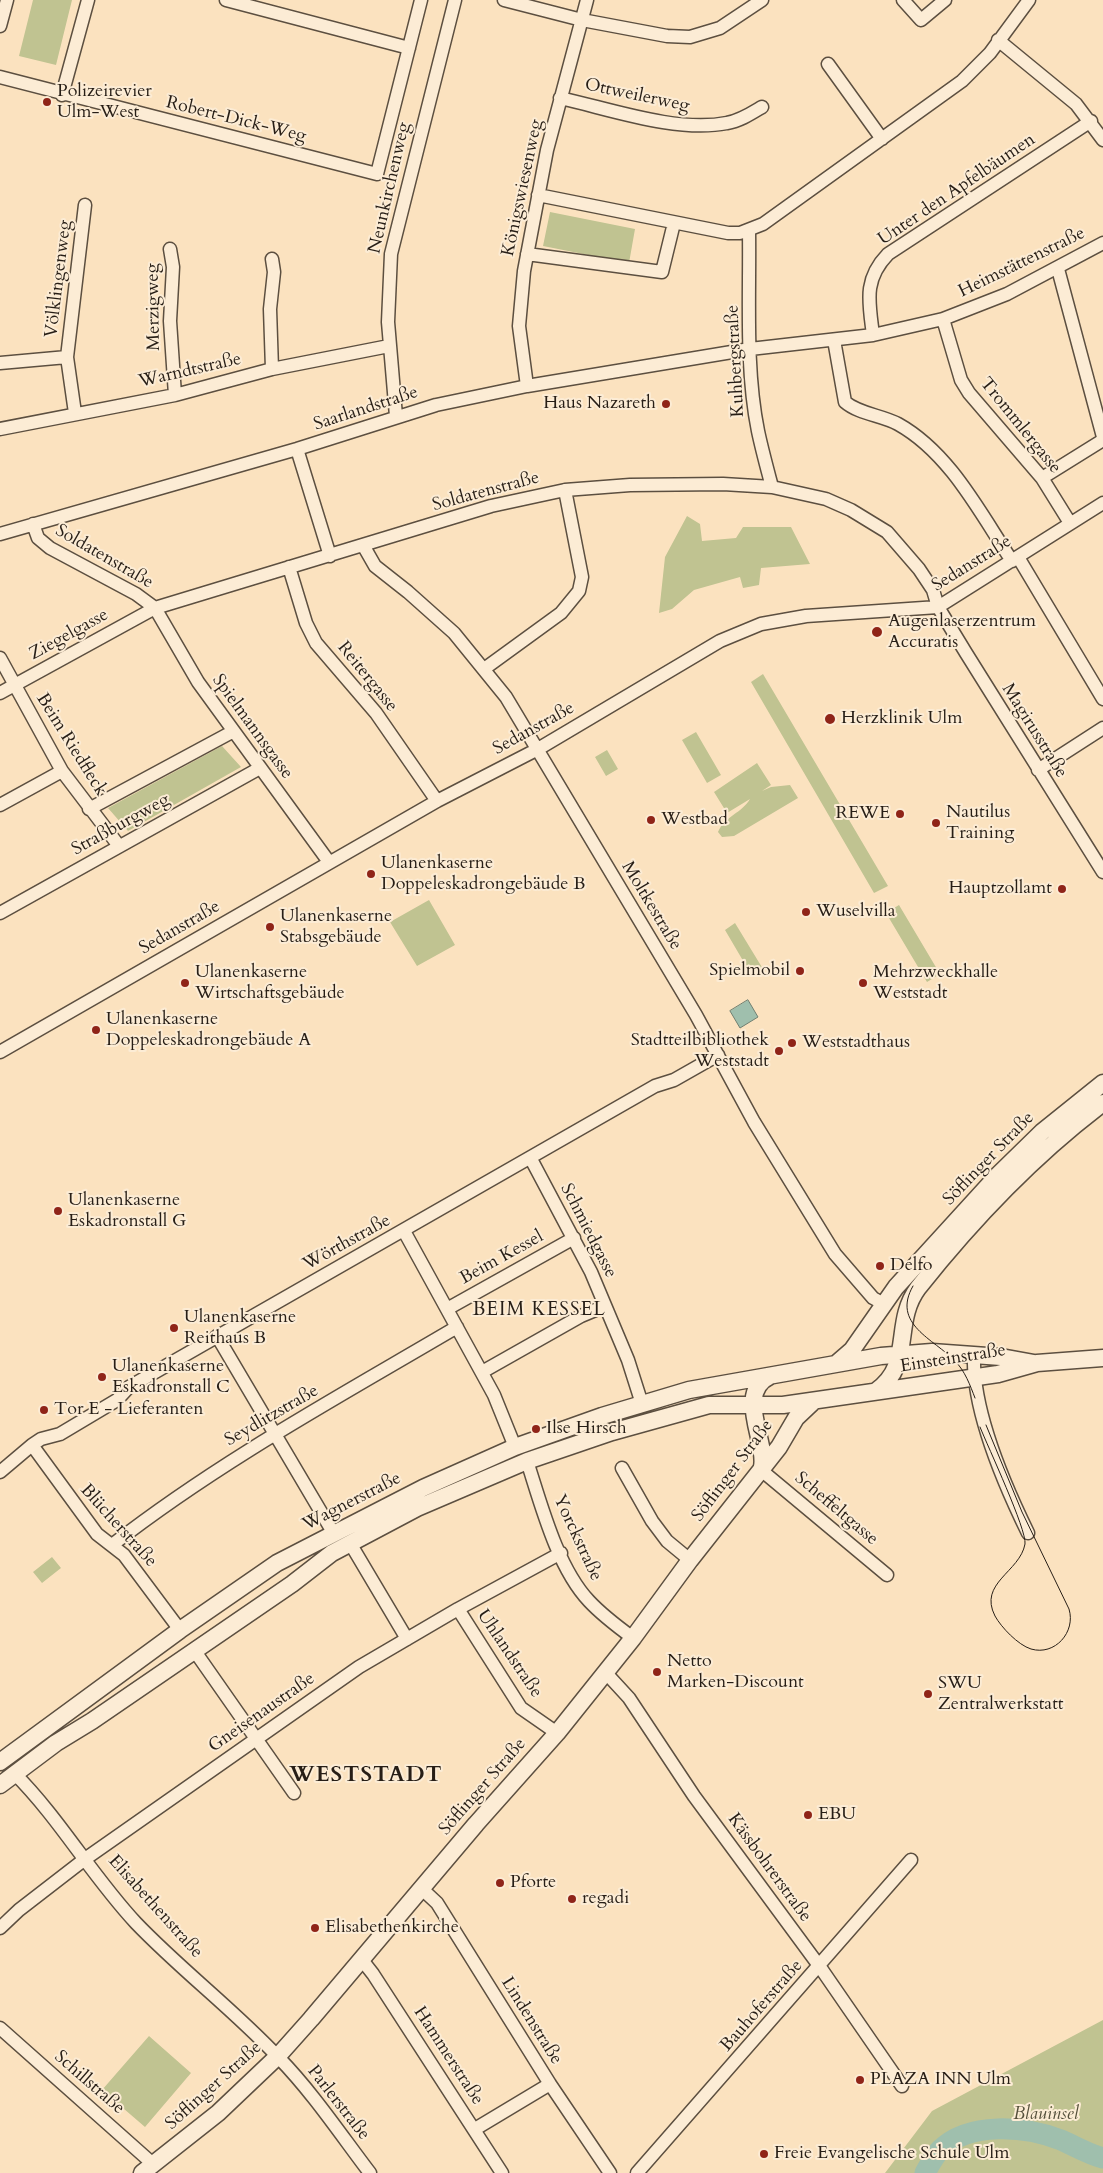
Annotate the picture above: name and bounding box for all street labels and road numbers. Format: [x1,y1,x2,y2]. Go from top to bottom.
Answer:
street label: Ottweilerweg [583,74,691,118]
street label: Robert-Dick-Weg [164,92,308,148]
street label: Königswiesenweg [498,118,548,258]
street label: Neunkirchenweg [364,120,416,256]
street label: Unter den Apfelbäumen [874,129,1040,251]
street label: Völklingenweg [41,219,77,339]
street label: Heimstättenstraße [955,223,1089,303]
street label: Merzigweg [142,263,166,351]
street label: Kuhbergstraße [722,304,750,418]
street label: Warndtstraße [137,349,243,393]
street label: Trommlergasse [975,374,1065,478]
street label: Saarlandstraße [311,382,421,436]
street label: Soldatenstraße [430,467,542,517]
street label: Soldatenstraße [51,520,157,594]
street label: Sedanstraße [928,531,1016,597]
street label: Ziegelgasse [26,604,112,666]
street label: Reitergasse [332,637,402,717]
street label: Spielmannsgasse [207,671,297,783]
street label: Magirusstraße [996,680,1072,782]
street label: Beim Riedfleck [31,690,111,800]
street label: Sedanstraße [490,698,578,760]
street label: Straßburgweg [68,789,174,861]
street label: Moltkestraße [616,858,686,954]
street label: Sedanstraße [136,896,224,960]
street label: Söflinger Straße [939,1108,1039,1210]
street label: Schmiedgasse [555,1180,621,1282]
street label: Wörthstraße [299,1210,395,1276]
street label: Beim Kessel [457,1226,547,1290]
street label: Einsteinstraße [899,1340,1007,1378]
street label: Seydlitzstraße [221,1380,323,1452]
street label: Söflinger Straße [688,1416,778,1526]
street label: Wagnerstraße [299,1468,405,1536]
street label: Scheffeltgasse [790,1468,882,1550]
street label: Blücherstraße [75,1480,161,1572]
street label: Yorckstraße [548,1492,606,1584]
street label: Uhlandstraße [472,1606,546,1702]
street label: Gneisenaustraße [205,1668,319,1758]
street label: Söflinger Straße [435,1734,531,1840]
street label: Kässbohrerstraße [722,1810,816,1926]
street label: Elisabethenstraße [103,1851,207,1963]
street label: Bauhoferstraße [716,1956,808,2056]
street label: Lindenstraße [496,1973,566,2069]
street label: Hammerstraße [408,2003,488,2109]
street label: Söflinger Straße [161,2037,267,2135]
street label: Schillstraße [49,2047,129,2119]
street label: Parlerstraße [302,2061,374,2145]

